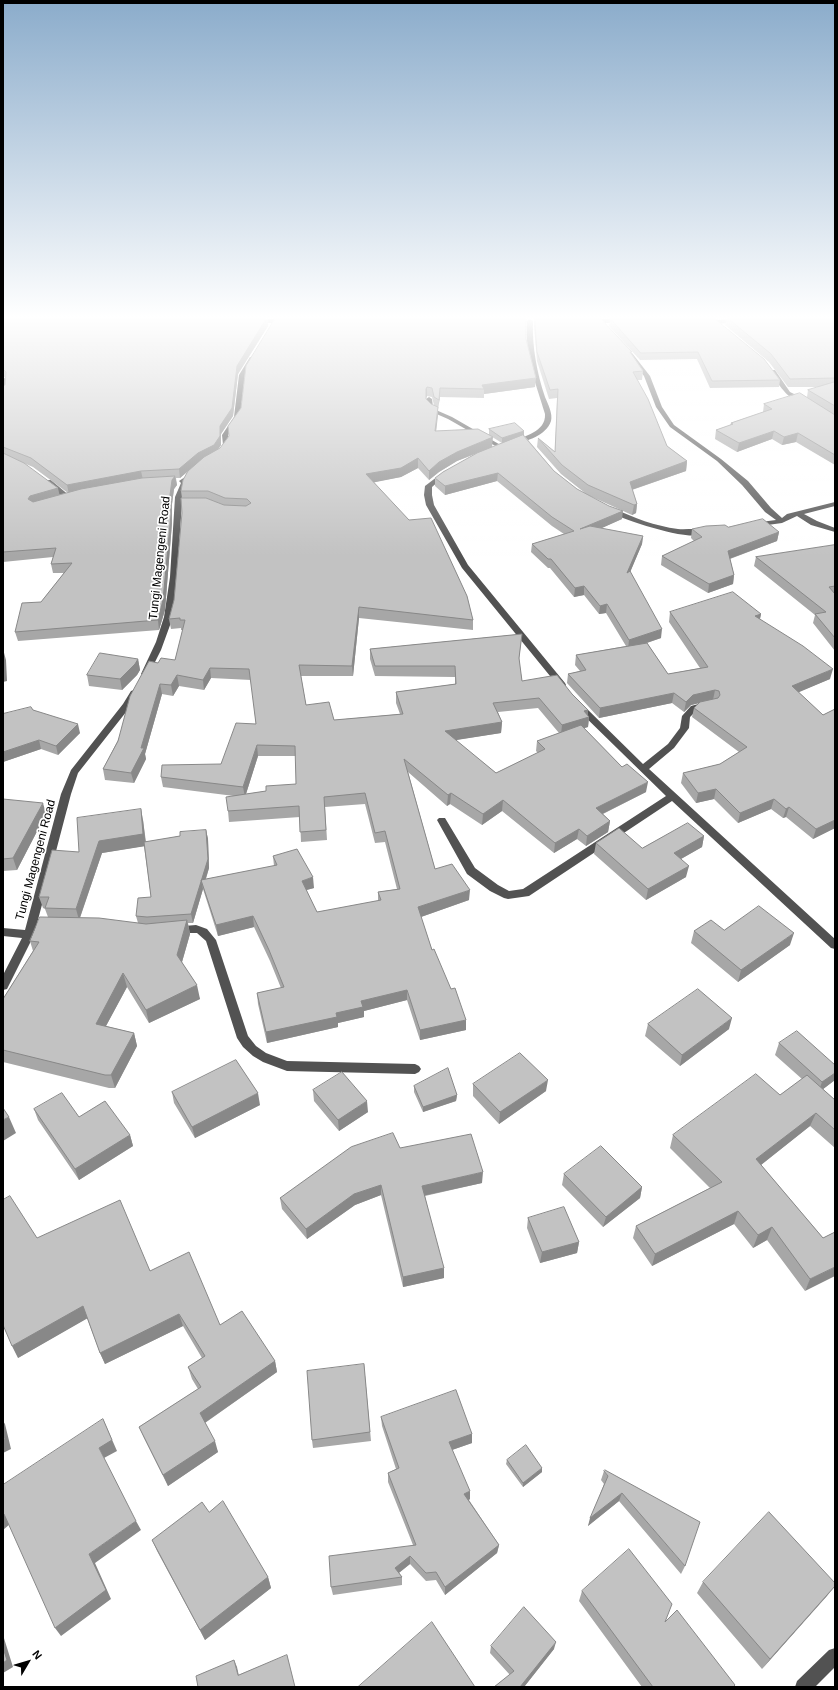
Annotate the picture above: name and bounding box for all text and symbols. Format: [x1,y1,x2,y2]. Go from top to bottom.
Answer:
street label: Tungi Magengeni Road [146,495,174,621]
street label: Tungi Magengeni Road [13,798,59,922]
north arrow [8,1642,48,1682]
text: N [30,1648,45,1661]

